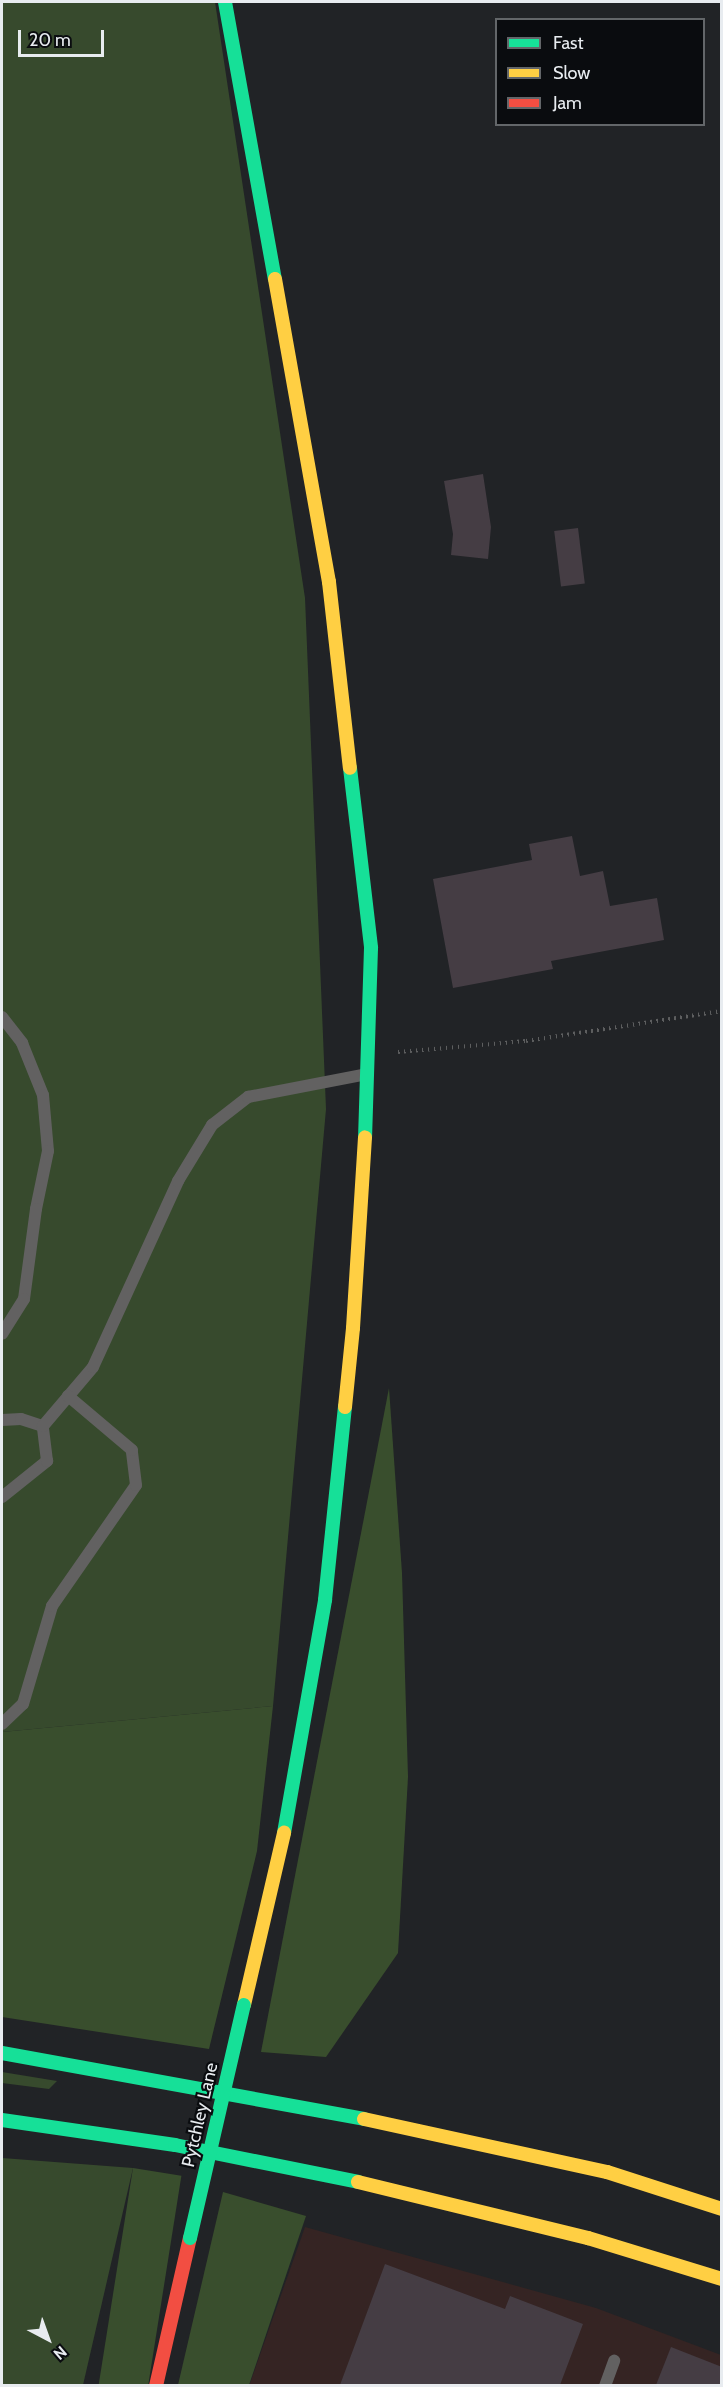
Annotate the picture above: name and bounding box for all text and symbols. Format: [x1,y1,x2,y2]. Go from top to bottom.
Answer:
scale bar [21,18,106,56]
legend [495,18,705,126]
text: 20 m [29,29,71,51]
text: Fast [553,32,584,54]
text: Slow [553,62,590,84]
text: Jam [553,92,582,114]
street label: Pytchley Lane [177,2061,223,2169]
north arrow [18,2309,78,2369]
text: N [50,2342,71,2364]

